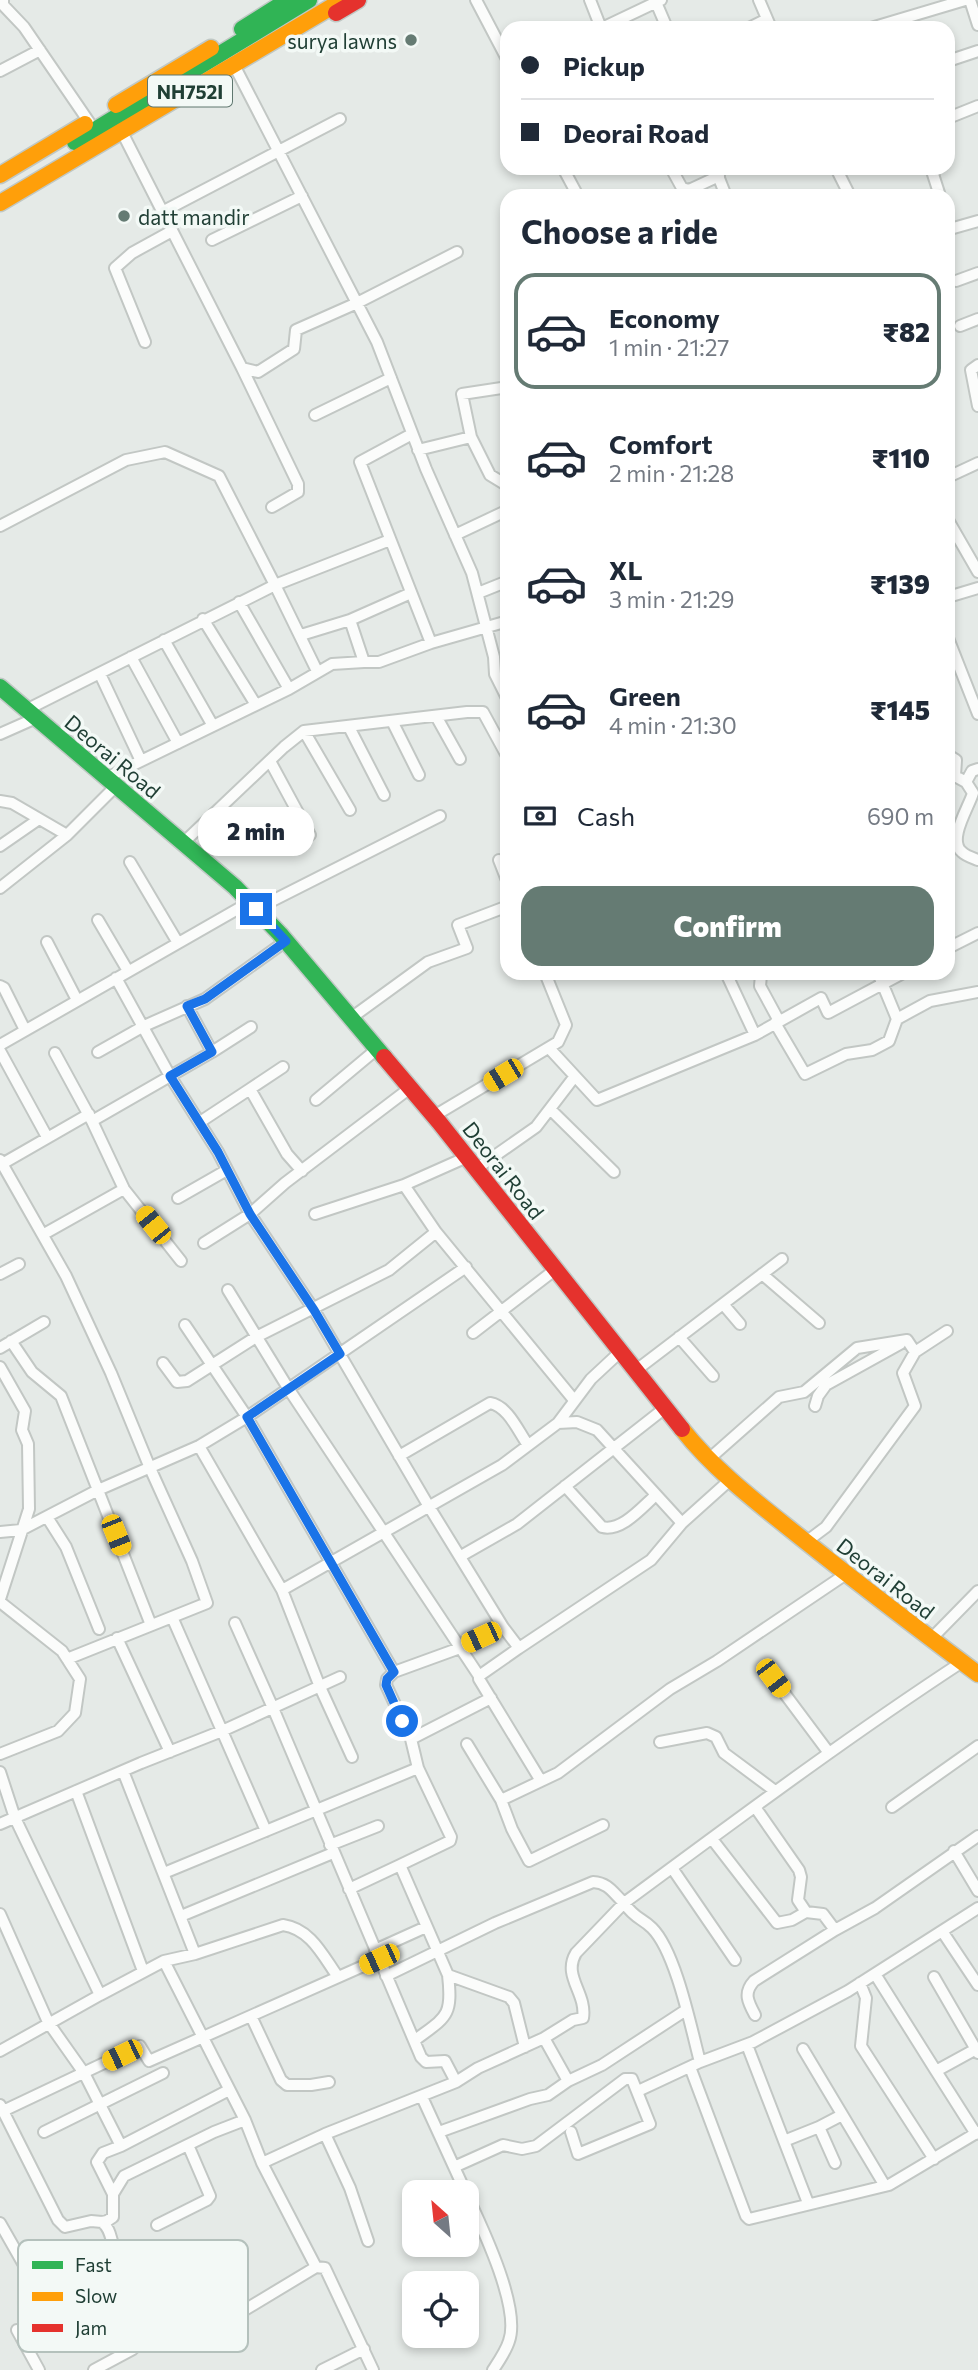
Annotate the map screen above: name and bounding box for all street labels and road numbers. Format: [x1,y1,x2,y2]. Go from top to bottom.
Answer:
road number: NH752I [148,76,232,106]
street label: Deorai Road [60,709,166,803]
street label: Deorai Road [458,1116,550,1224]
street label: Deorai Road [832,1532,940,1624]

